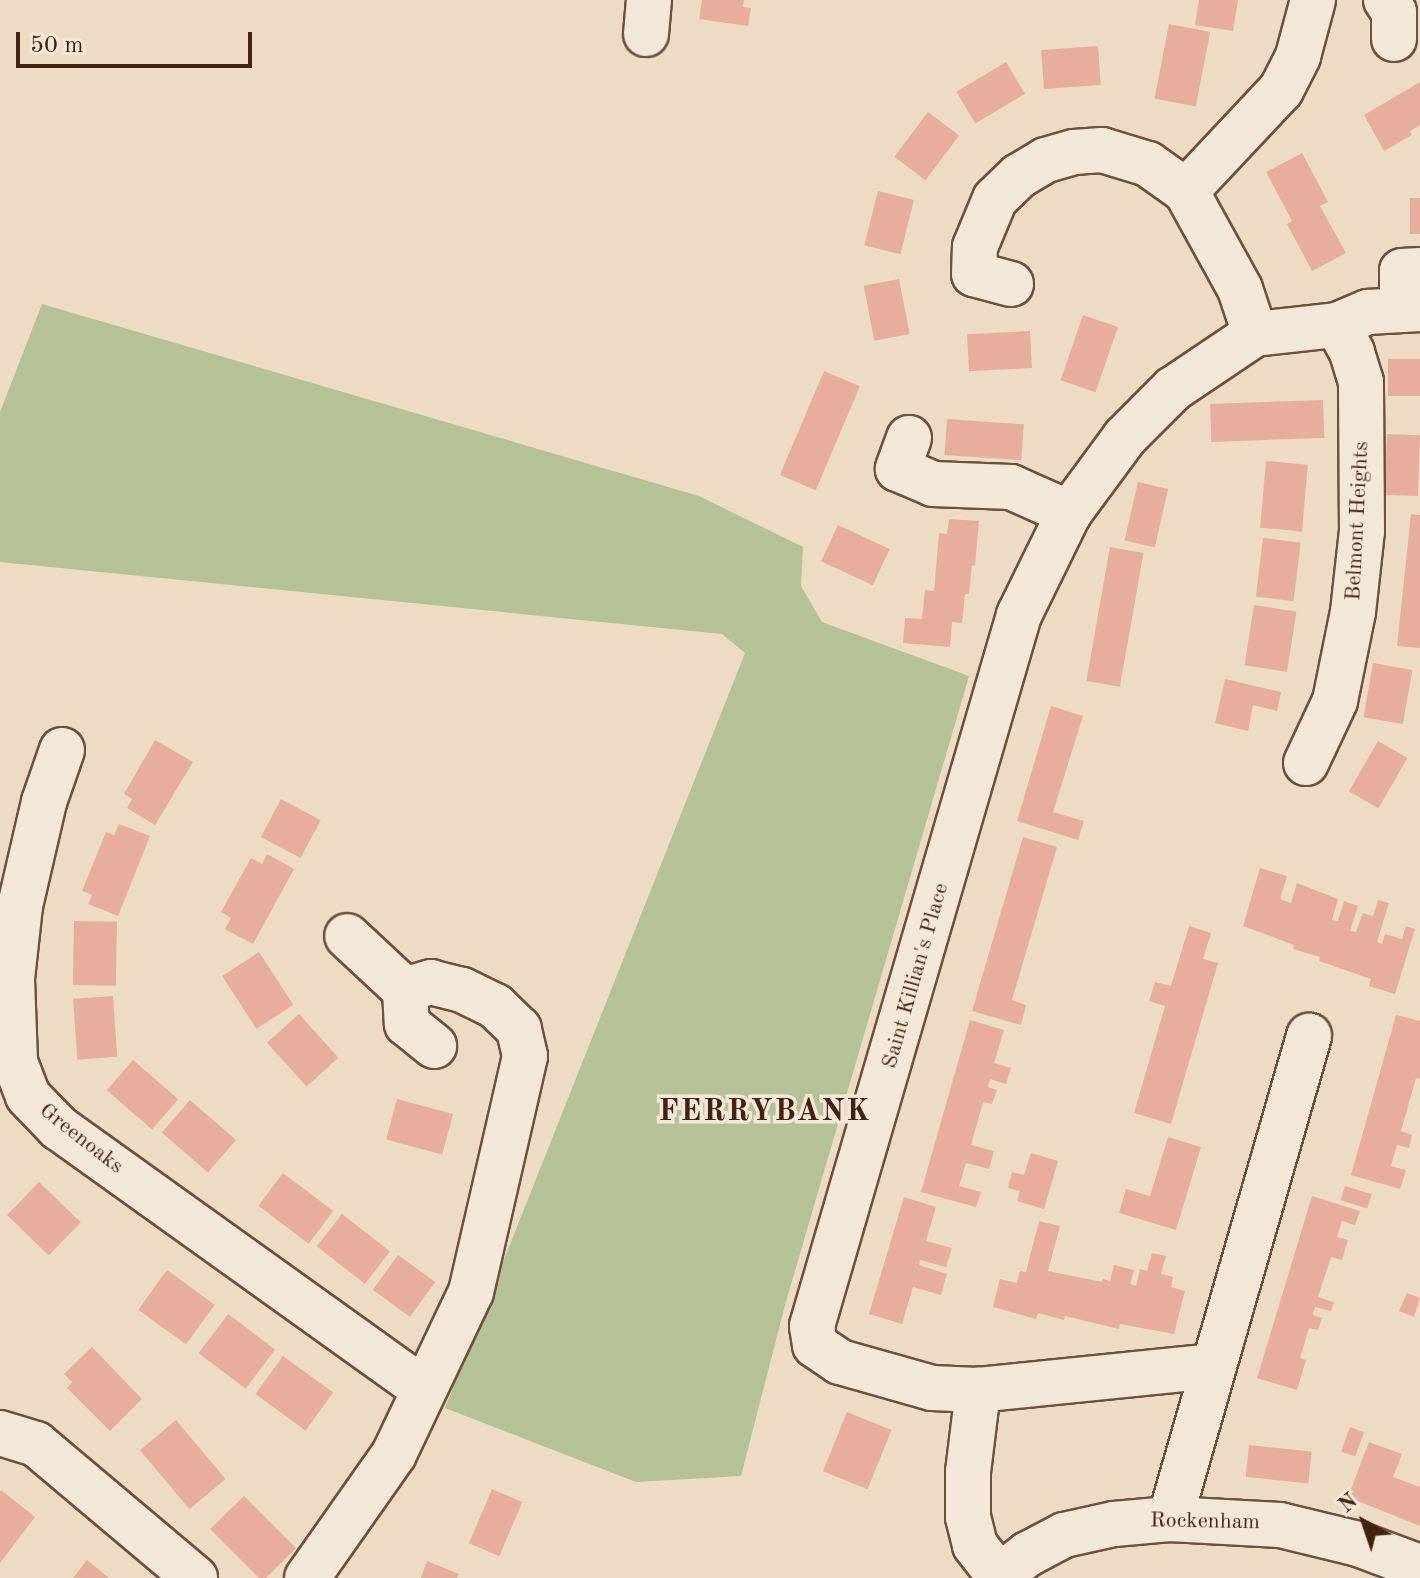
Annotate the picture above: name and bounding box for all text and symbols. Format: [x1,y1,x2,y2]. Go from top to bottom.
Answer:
scale bar [20,16,256,66]
text: 50 m [30,34,84,58]
street label: Belmont Heights [1341,440,1375,602]
street label: Saint Killian's Place [877,880,955,1072]
district label: FERRYBANK [659,1094,871,1130]
street label: Greenoaks [34,1098,128,1180]
north arrow [1324,1482,1404,1562]
text: N [1335,1490,1362,1517]
street label: Rockenham [1150,1508,1260,1536]

